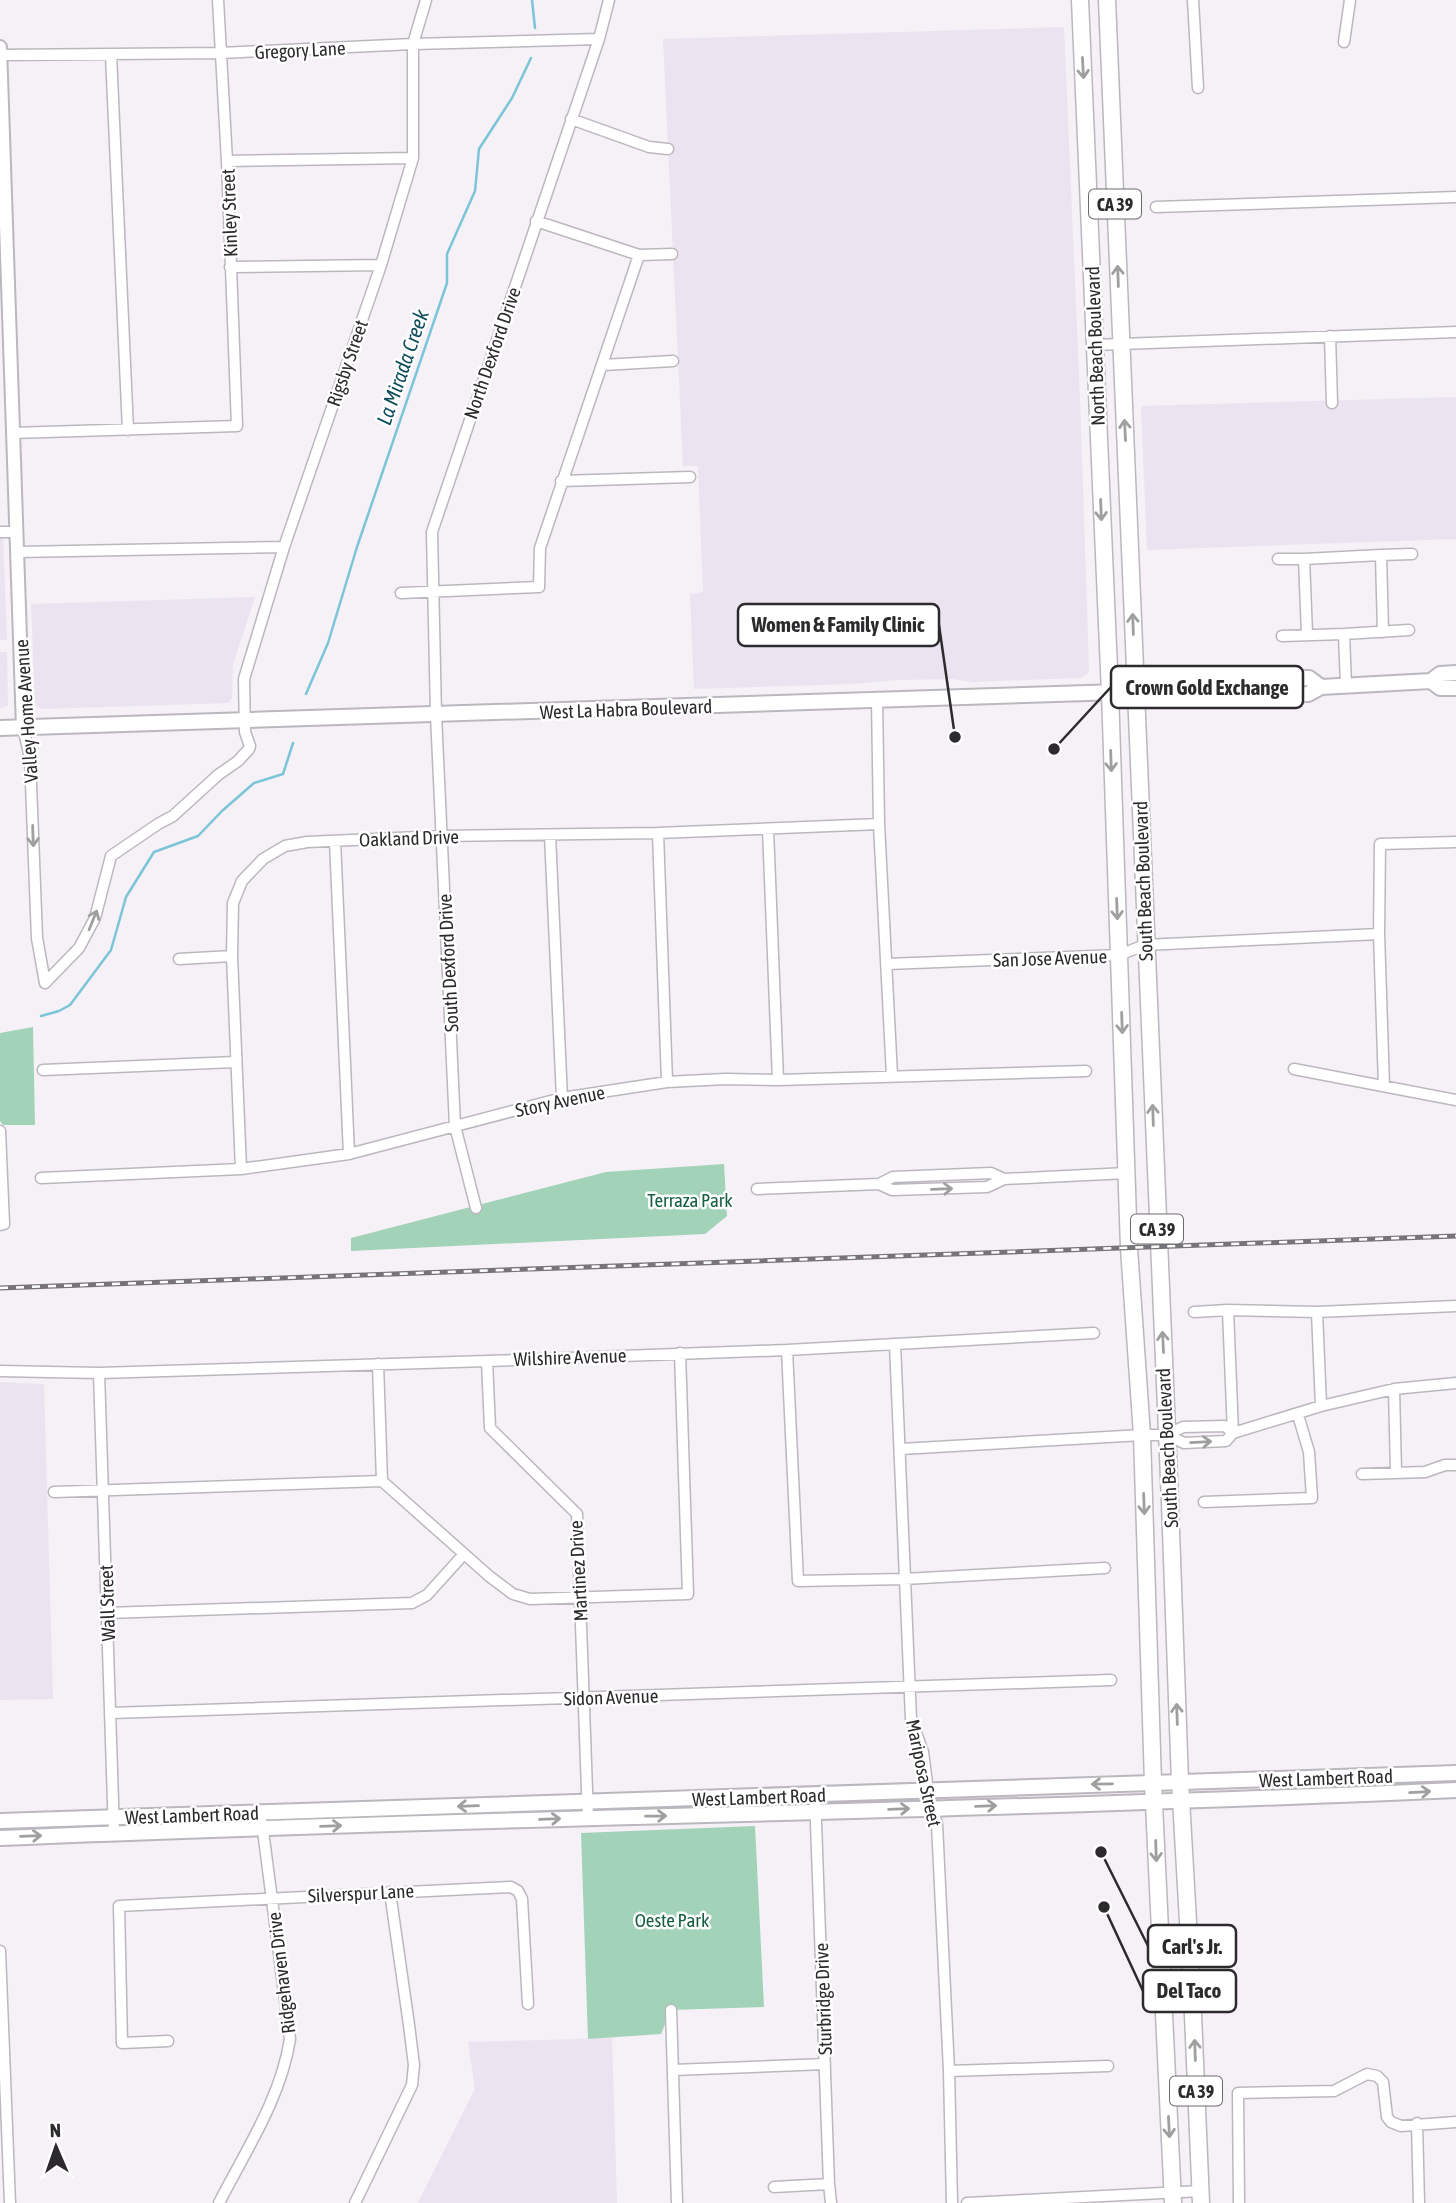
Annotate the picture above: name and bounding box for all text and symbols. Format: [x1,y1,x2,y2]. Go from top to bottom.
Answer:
street label: Gregory Lane [254,37,346,63]
one-way arrow [1077,56,1090,79]
street label: Kinley Street [216,168,242,258]
road number: CA 39 [1089,190,1141,218]
one-way arrow [1111,264,1124,287]
street label: North Beach Boulevard [1081,266,1109,426]
street label: North Dexford Drive [459,284,525,422]
water label: La Mirada Creek [371,305,433,428]
street label: Rigsby Street [322,317,372,409]
one-way arrow [1118,419,1131,442]
one-way arrow [1095,498,1108,521]
callout: Women & Family Clinic [738,604,939,646]
text: Women & Family Clinic [750,612,925,636]
one-way arrow [1127,612,1140,635]
street label: Valley Home Avenue [10,639,42,783]
callout: Crown Gold Exchange [1111,666,1303,708]
text: Crown Gold Exchange [1125,675,1289,699]
street label: West La Habra Boulevard [539,695,713,723]
one-way arrow [1105,749,1118,772]
street label: South Beach Boulevard [1129,801,1157,961]
one-way arrow [27,824,40,847]
street label: Oakland Drive [359,825,459,851]
street label: South Dexford Drive [433,893,463,1033]
one-way arrow [1111,897,1124,920]
one-way arrow [87,910,100,931]
street label: San Jose Avenue [993,945,1107,971]
one-way arrow [1115,1012,1128,1035]
street label: Story Avenue [513,1081,607,1121]
one-way arrow [1147,1104,1160,1127]
one-way arrow [930,1182,953,1195]
park label: Terraza Park [647,1189,733,1211]
road number: CA 39 [1131,1214,1183,1244]
one-way arrow [1156,1331,1169,1354]
street label: Wilshire Avenue [513,1344,627,1370]
street label: South Beach Boulevard [1152,1367,1182,1529]
one-way arrow [1189,1436,1212,1449]
one-way arrow [1138,1492,1151,1515]
street label: Martinez Drive [564,1520,592,1622]
street label: Wall Street [95,1564,119,1642]
street label: Sidon Avenue [563,1684,659,1710]
one-way arrow [1171,1703,1184,1726]
street label: Mariposa Street [902,1717,946,1829]
street label: West Lambert Road [1259,1765,1393,1791]
one-way arrow [1091,1777,1114,1791]
street label: West Lambert Road [692,1784,826,1810]
one-way arrow [1408,1785,1431,1798]
one-way arrow [456,1799,479,1812]
one-way arrow [975,1799,998,1813]
street label: West Lambert Road [125,1802,259,1828]
one-way arrow [887,1802,910,1815]
one-way arrow [644,1809,667,1823]
one-way arrow [539,1812,562,1825]
one-way arrow [319,1819,342,1832]
one-way arrow [19,1830,42,1843]
one-way arrow [1150,1839,1163,1862]
street label: Silverspur Lane [307,1879,415,1907]
park label: Oeste Park [635,1909,710,1931]
street label: Ridgehaven Drive [263,1911,299,2035]
callout: Carl's Jr. [1148,1925,1236,1967]
text: Carl's Jr. [1162,1934,1223,1958]
street label: Sturbridge Drive [810,1943,836,2055]
callout: Del Taco [1143,1970,1236,2012]
text: Del Taco [1157,1978,1222,2002]
one-way arrow [1188,2038,1201,2061]
road number: CA 39 [1170,2076,1222,2106]
north arrow [21,2112,91,2182]
one-way arrow [1163,2115,1176,2138]
text: N [49,2119,61,2141]

